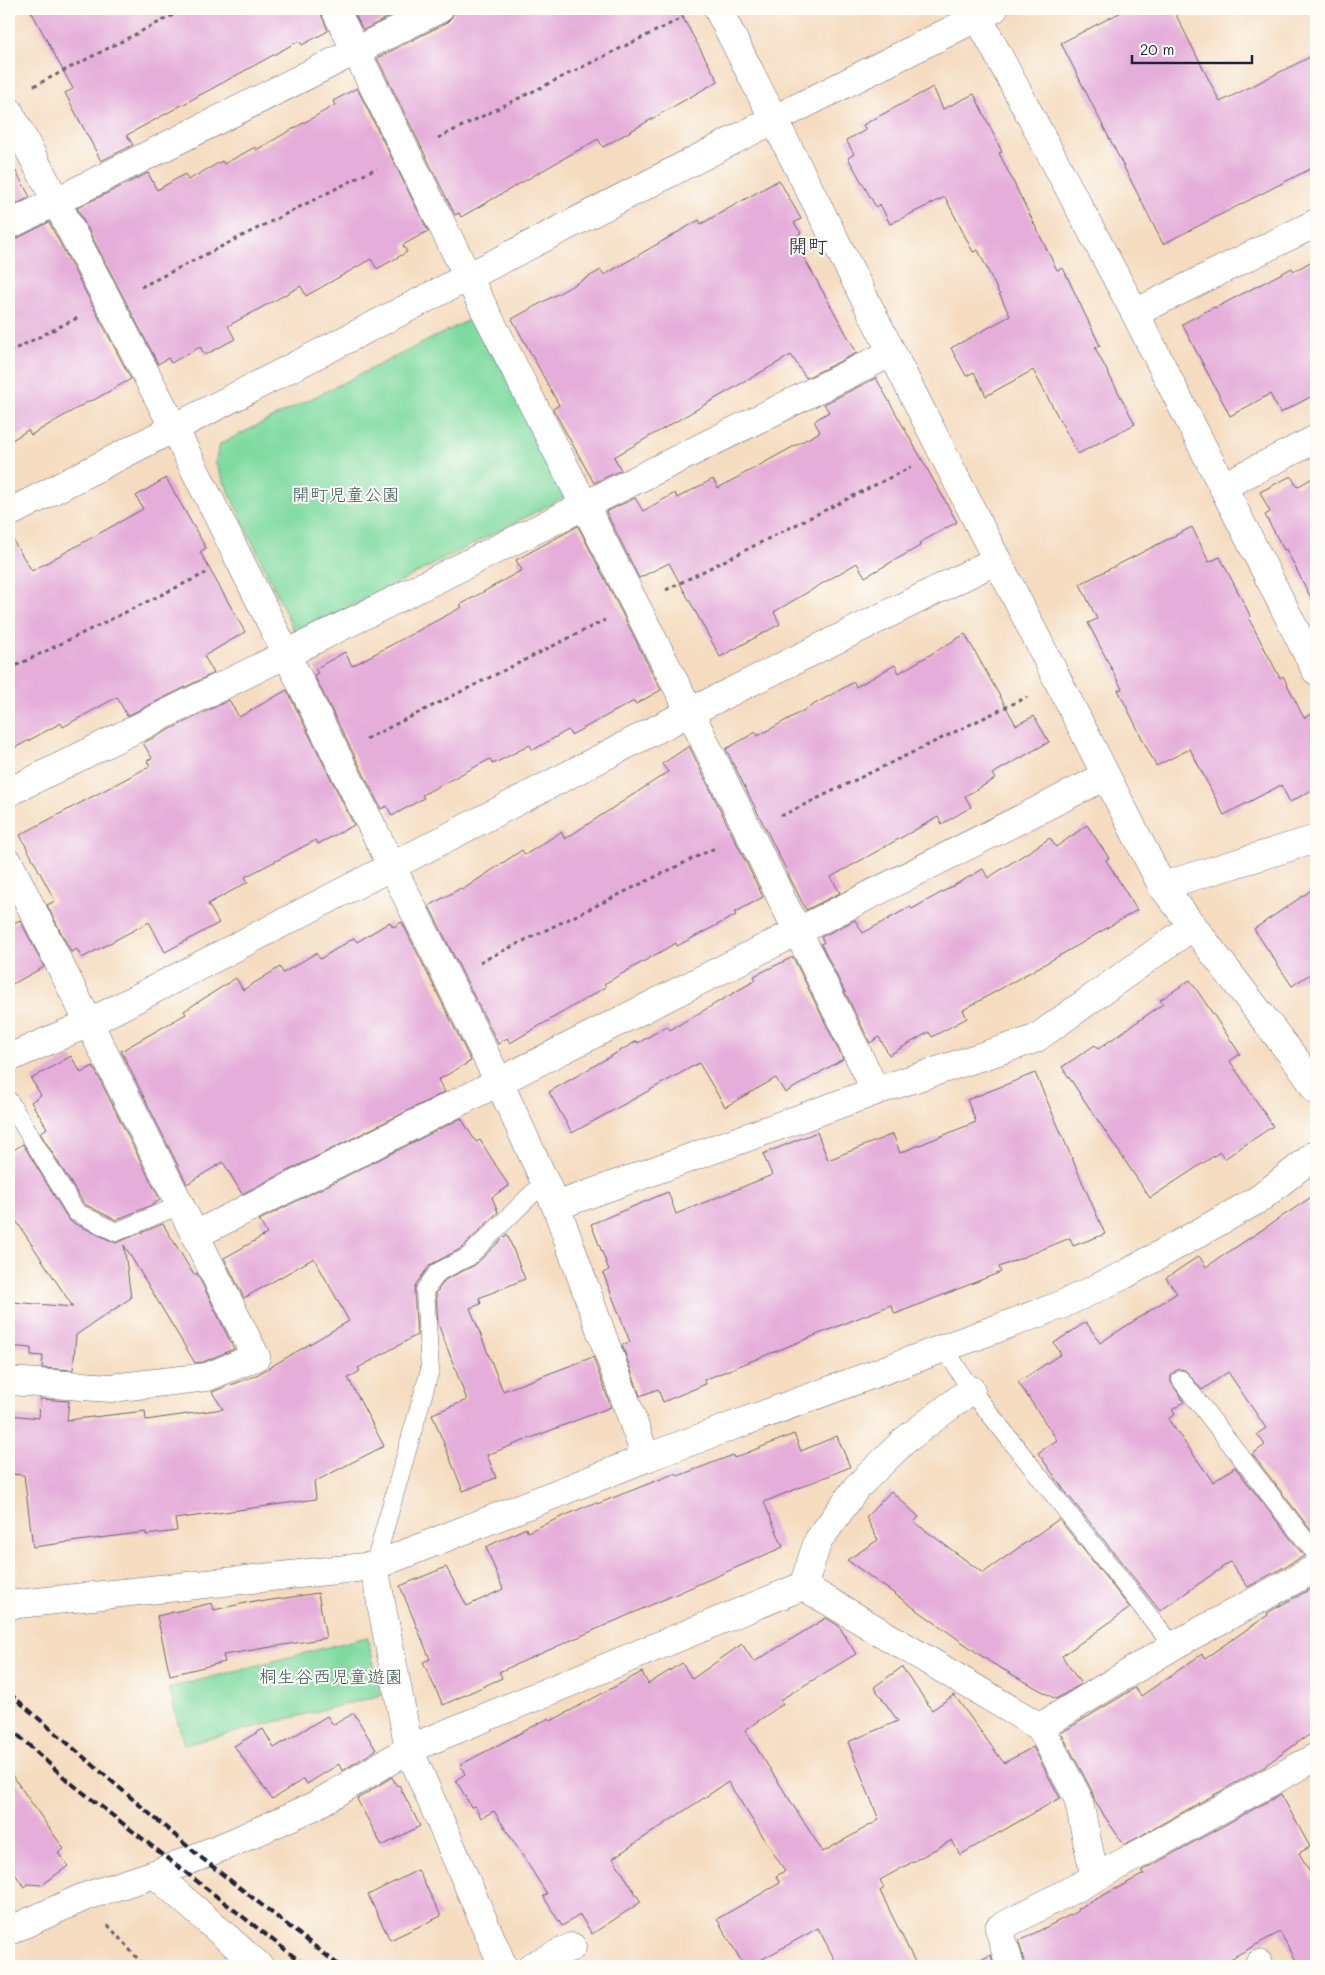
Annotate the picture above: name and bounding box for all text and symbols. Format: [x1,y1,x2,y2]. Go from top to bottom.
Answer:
scale bar [1132,32,1252,64]
text: 20 m [1140,39,1174,59]
district label: 開町 [788,232,828,258]
park label: 開町児童公園 [292,482,400,506]
park label: 桐生谷西児童遊園 [259,1664,403,1688]

